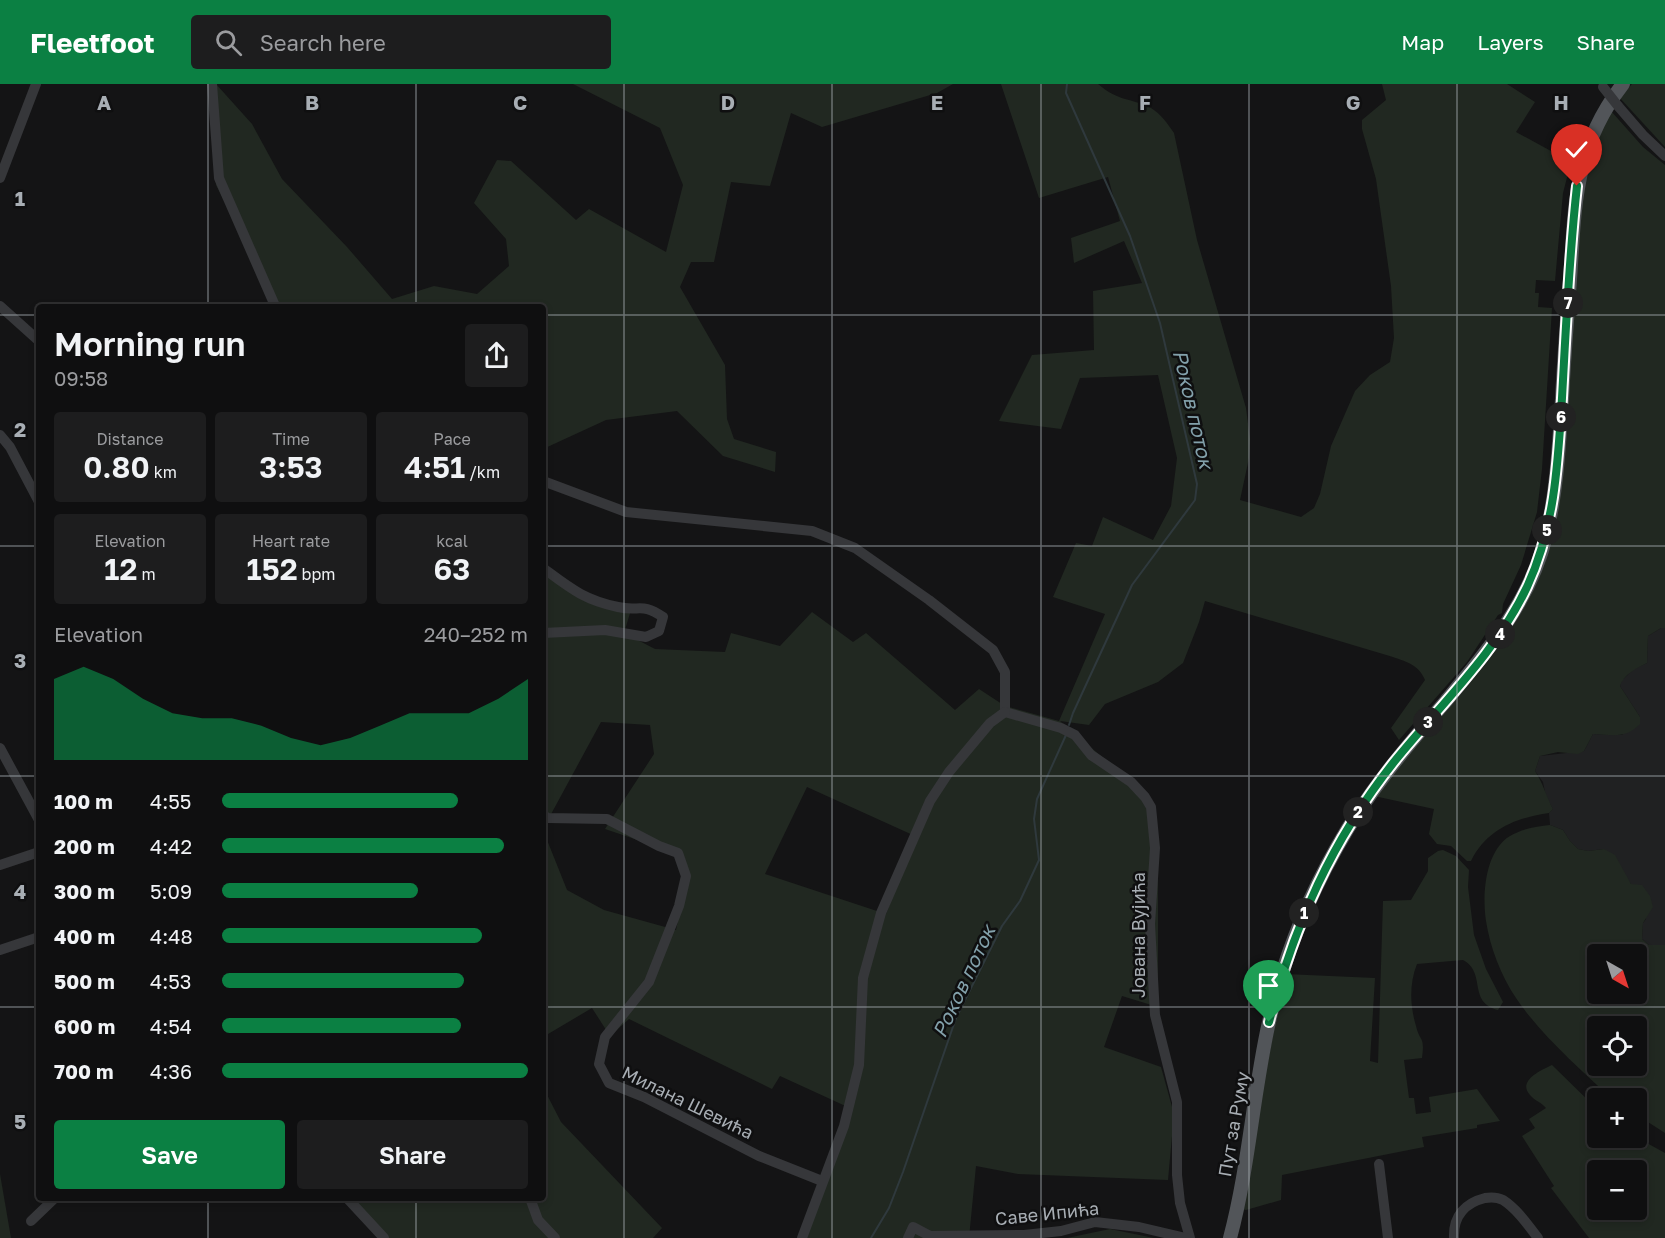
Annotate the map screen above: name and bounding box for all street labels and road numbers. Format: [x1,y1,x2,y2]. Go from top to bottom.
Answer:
street label: Јована Вујића [1127,872,1149,998]
street label: Милана Шевића [619,1061,757,1143]
street label: Пут за Руму [1213,1070,1253,1178]
street label: Саве Ипића [994,1197,1100,1229]

